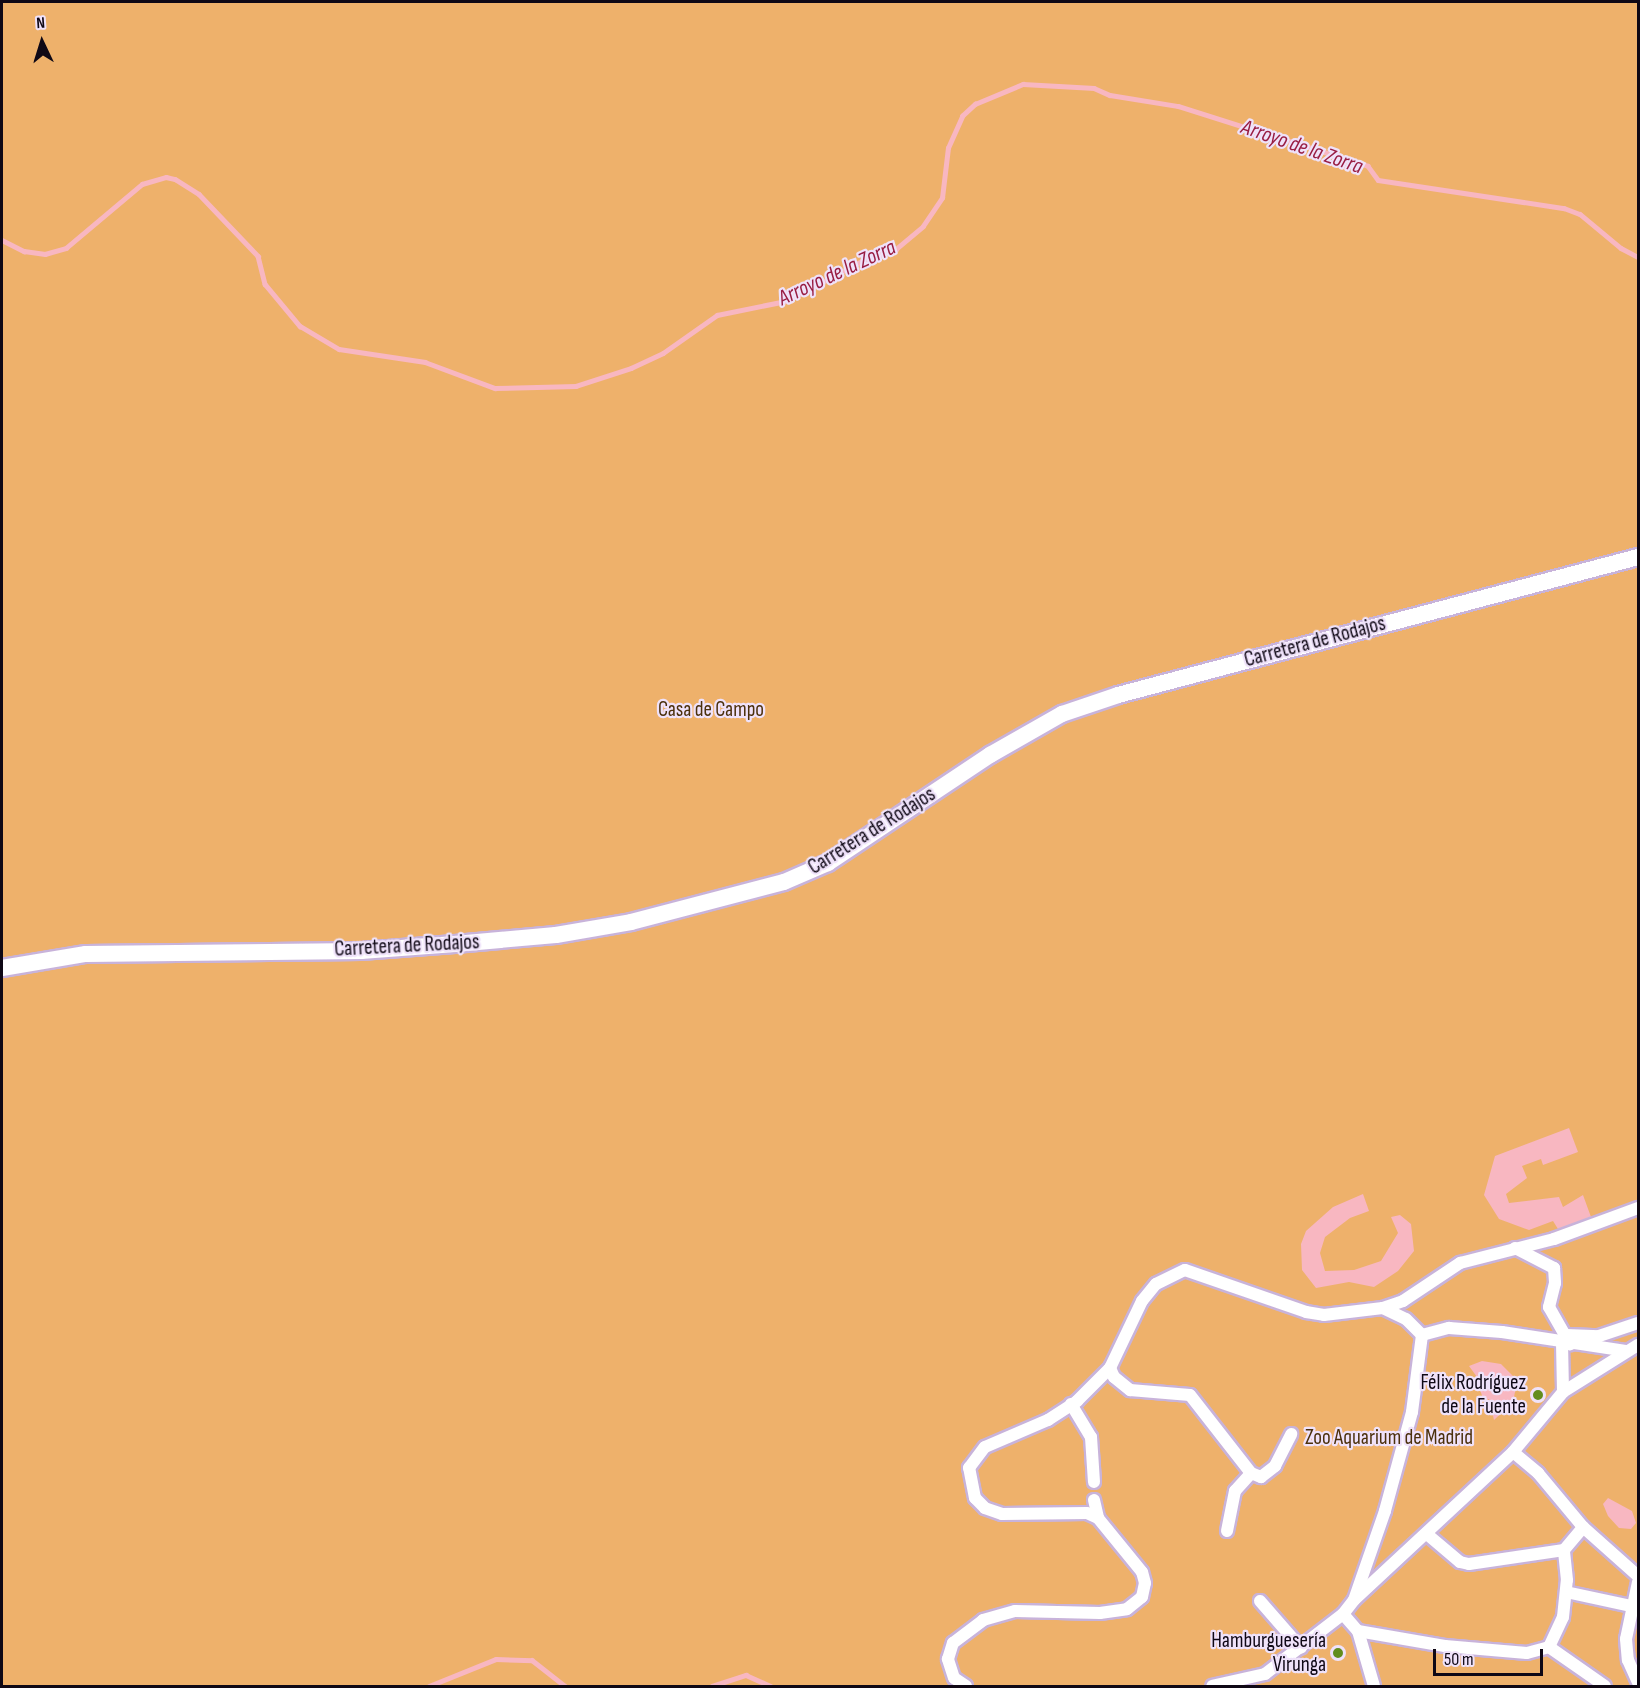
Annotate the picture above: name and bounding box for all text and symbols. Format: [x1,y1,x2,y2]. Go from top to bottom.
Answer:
north arrow [12,12,72,72]
text: N [36,14,46,33]
water label: Arroyo de la Zorra [1238,114,1366,180]
water label: Arroyo de la Zorra [774,234,900,312]
street label: Carretera de Rodajos [1242,611,1388,673]
park label: Casa de Campo [658,697,764,723]
street label: Carretera de Rodajos [804,782,940,880]
street label: Carretera de Rodajos [334,930,480,962]
place label: Félix Rodríguez de la Fuente [1420,1370,1526,1420]
marker: Félix Rodríguez de la Fuente [1531,1388,1545,1402]
park label: Zoo Aquarium de Madrid [1305,1425,1473,1451]
place label: Hamburguesería Virunga [1211,1628,1326,1678]
scale bar [1436,1637,1546,1675]
marker: Hamburguesería Virunga [1331,1646,1345,1660]
text: 50 m [1444,1649,1474,1670]

